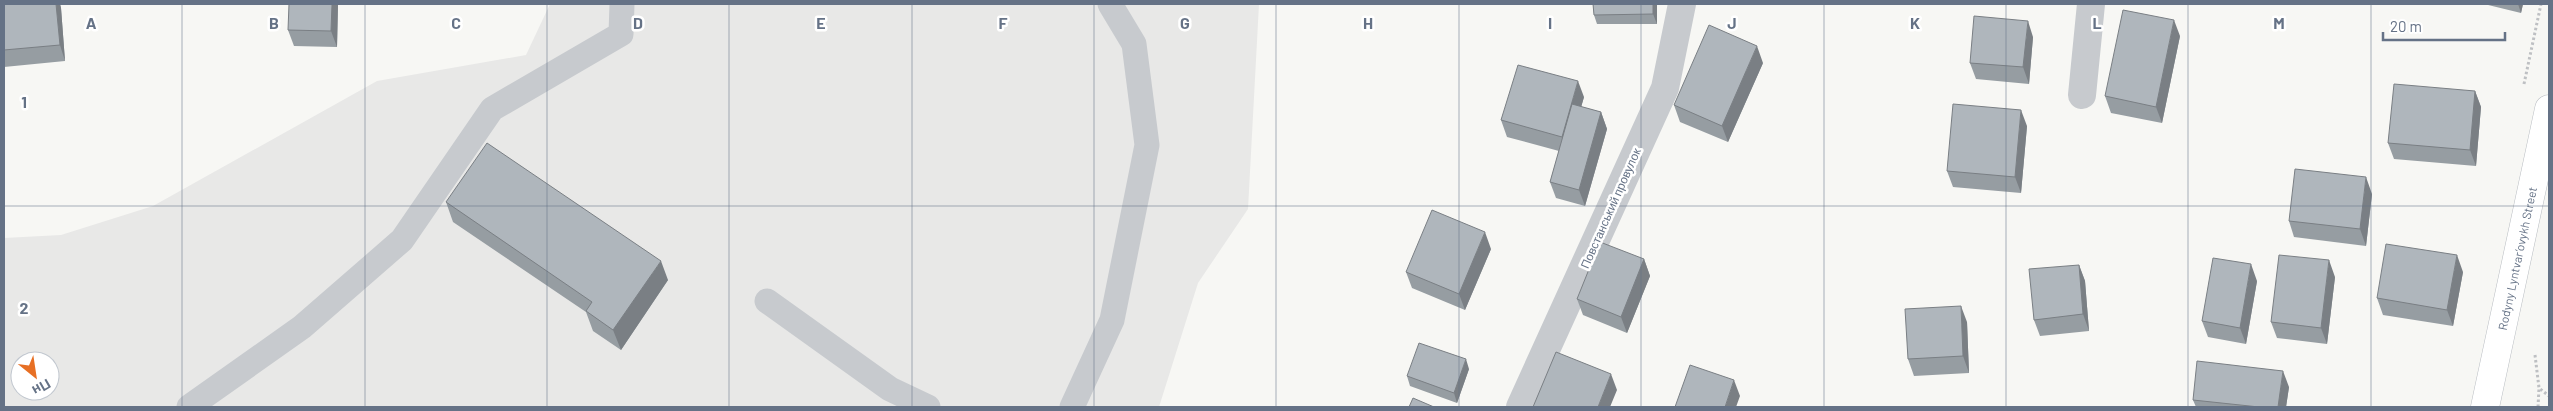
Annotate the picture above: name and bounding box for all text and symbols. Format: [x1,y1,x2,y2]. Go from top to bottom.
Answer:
scale bar [2383,10,2506,42]
text: A [86,13,97,32]
text: B [269,13,279,32]
text: C [451,13,461,32]
text: D [633,13,643,32]
text: E [816,13,826,32]
text: F [999,13,1008,32]
text: G [1180,13,1190,32]
text: H [1363,13,1373,32]
text: I [1548,13,1552,32]
text: J [1727,13,1737,32]
text: K [1910,13,1920,32]
text: L [2092,13,2102,32]
text: M [2273,13,2285,32]
text: 20 m [2390,17,2422,35]
text: 1 [21,92,27,111]
street label: Повстанський провулок [1577,145,1644,271]
street label: Rodyny Lyntvar’ovykh Street [2495,185,2539,331]
text: 2 [20,298,29,317]
north arrow [10,351,60,401]
text: Пн [29,376,54,400]

